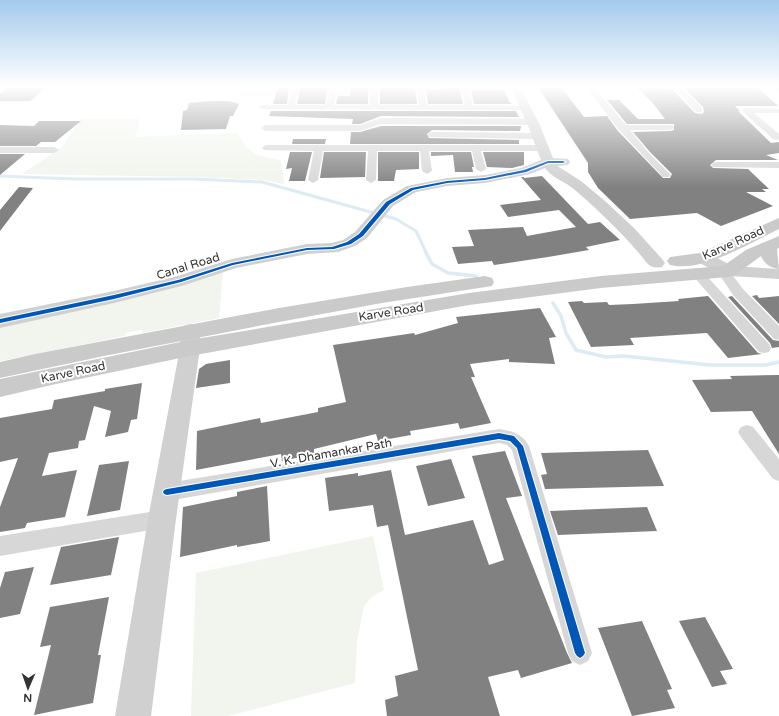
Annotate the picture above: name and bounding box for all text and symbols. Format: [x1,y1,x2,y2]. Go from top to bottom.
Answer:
street label: Karve Road [700,223,766,263]
street label: Canal Road [155,250,221,282]
street label: Karve Road [357,300,425,324]
street label: Karve Road [39,358,107,386]
street label: V. K. Dhamankar Path [269,435,393,471]
north arrow [8,668,48,708]
text: N [23,691,32,704]

